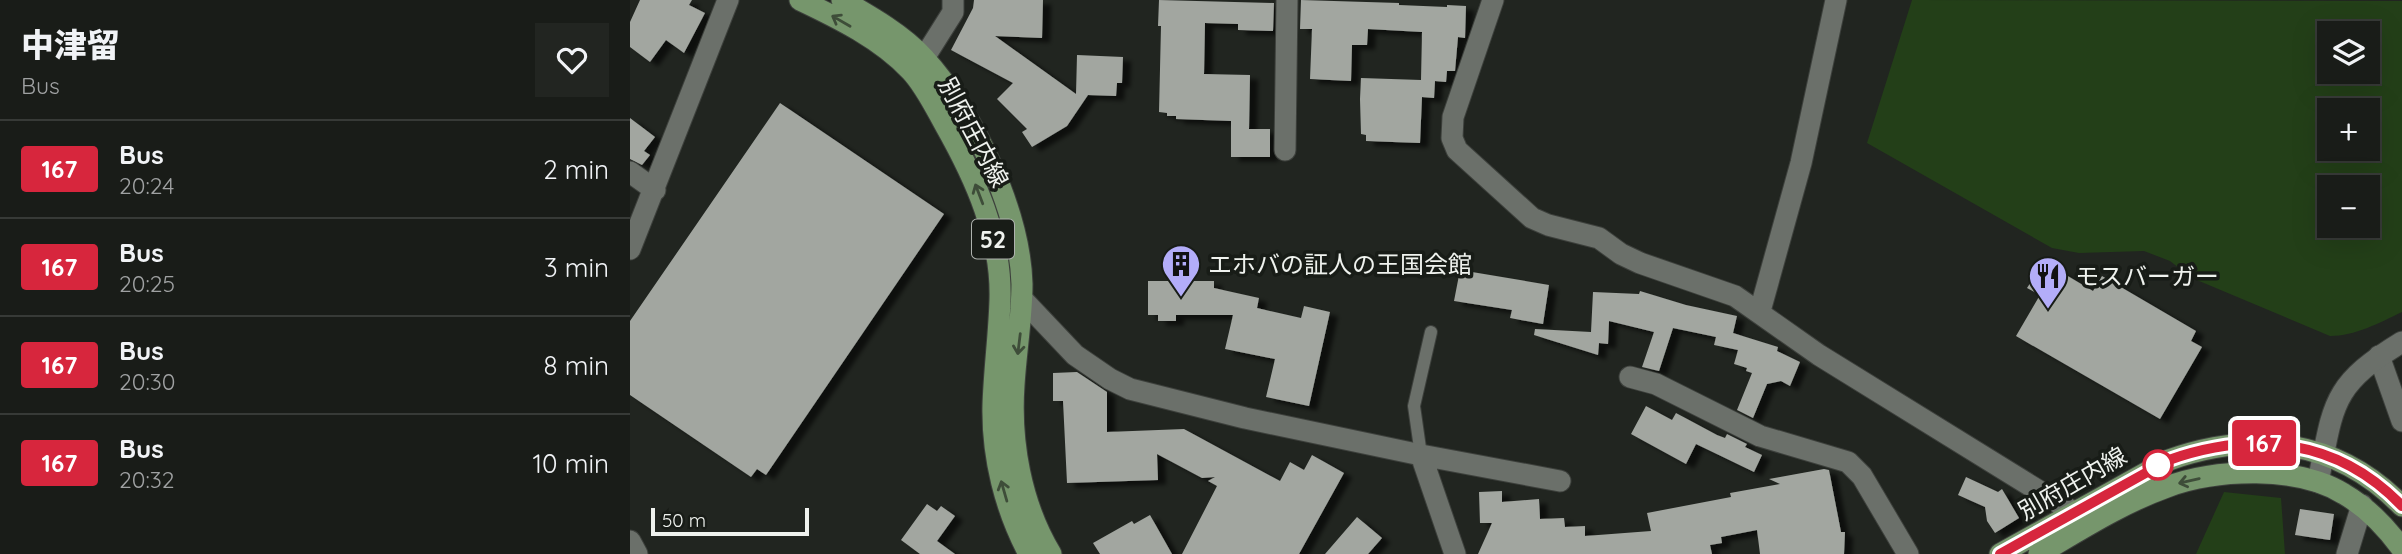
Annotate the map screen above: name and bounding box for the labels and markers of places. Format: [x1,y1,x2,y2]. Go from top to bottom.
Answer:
building icon: エホバの証人の王国会館 [1160,243,1202,298]
place label: エホバの証人の王国会館 [1208,249,1472,279]
restaurant icon: モスバーガー [2027,255,2069,310]
place label: モスバーガー [2075,261,2219,291]
unlabelled marker [2143,450,2173,480]

